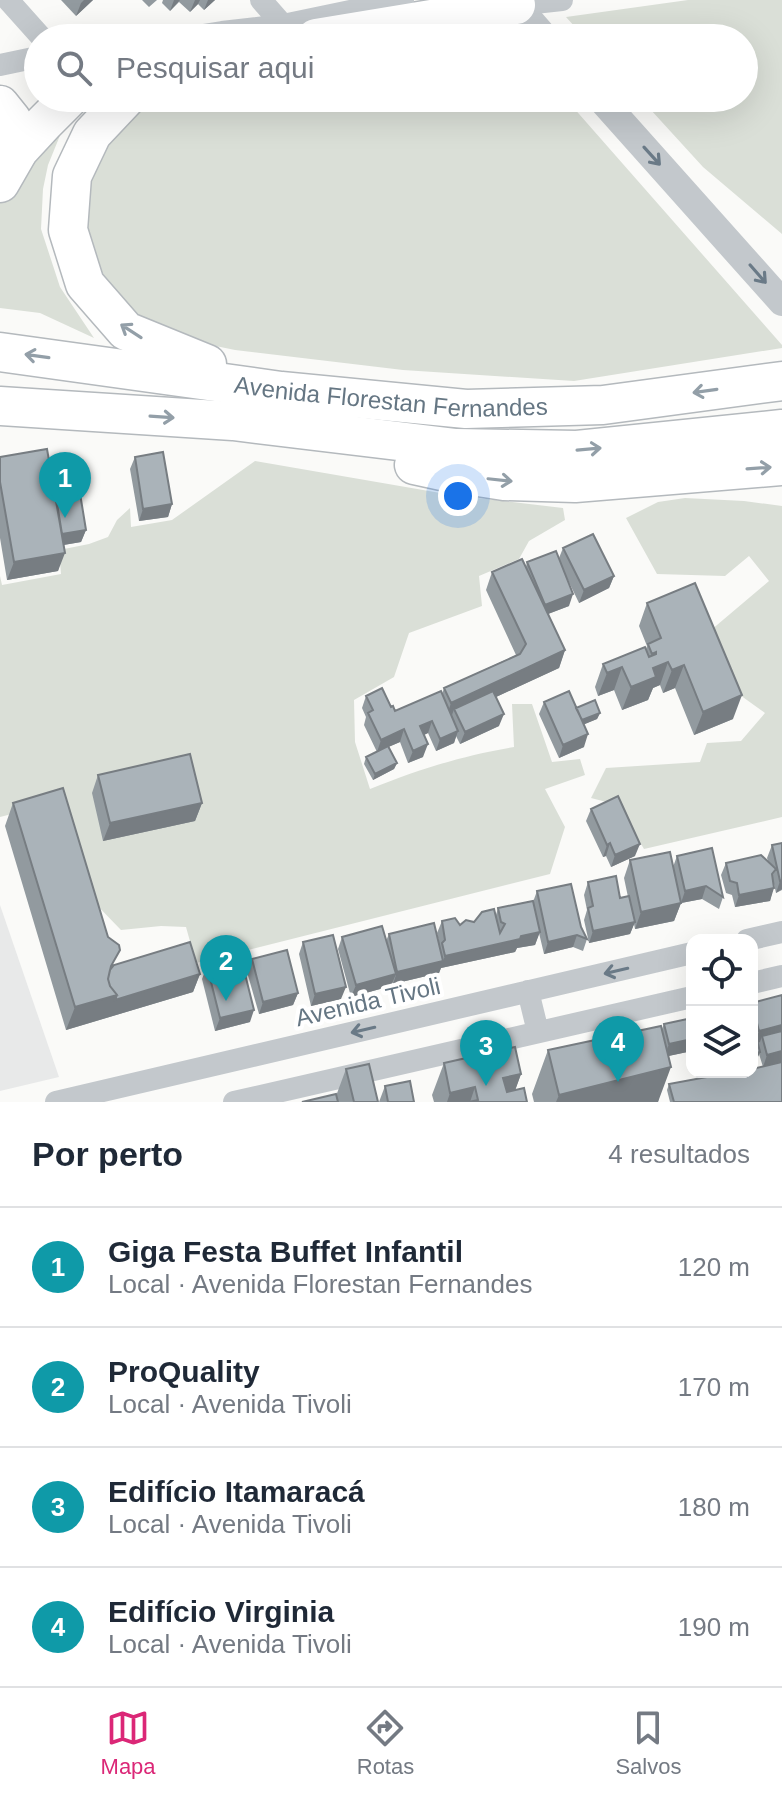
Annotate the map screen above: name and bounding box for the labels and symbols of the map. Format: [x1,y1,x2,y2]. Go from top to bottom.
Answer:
one-way arrow [643,145,661,165]
one-way arrow [749,264,767,284]
one-way arrow [121,323,143,339]
one-way arrow [25,349,51,364]
street label: Avenida Florestan Fernandes [233,371,548,422]
one-way arrow [693,384,718,399]
one-way arrow [148,409,175,424]
one-way arrow [575,441,602,456]
pin: 1 [39,452,91,518]
one-way arrow [745,460,772,475]
one-way arrow [486,472,513,487]
your location [438,476,478,516]
pin: 2 [200,935,252,1001]
one-way arrow [604,964,629,979]
street label: Avenida Tivoli [293,972,443,1031]
pin: 4 [592,1016,644,1082]
pin: 3 [460,1020,512,1086]
one-way arrow [351,1023,376,1038]

